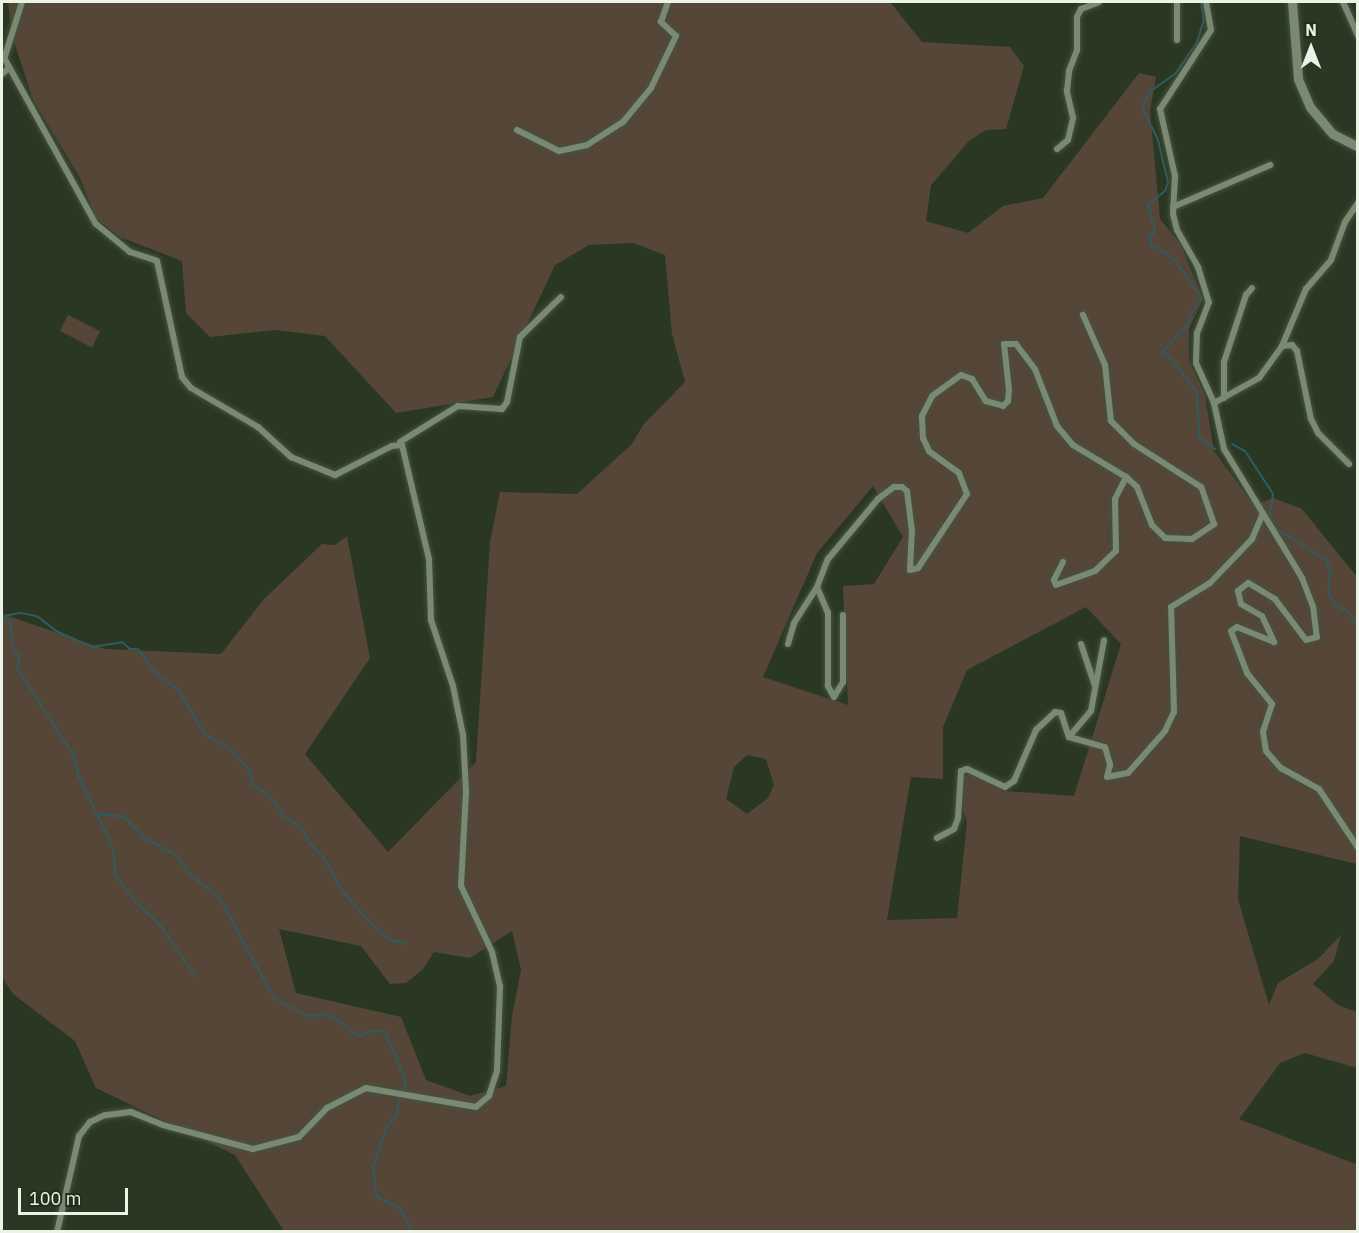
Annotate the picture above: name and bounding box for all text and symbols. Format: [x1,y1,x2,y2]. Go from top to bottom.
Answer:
north arrow [1281,18,1341,78]
text: N [1305,20,1317,40]
scale bar [21,1176,130,1214]
text: 100 m [29,1187,81,1210]

